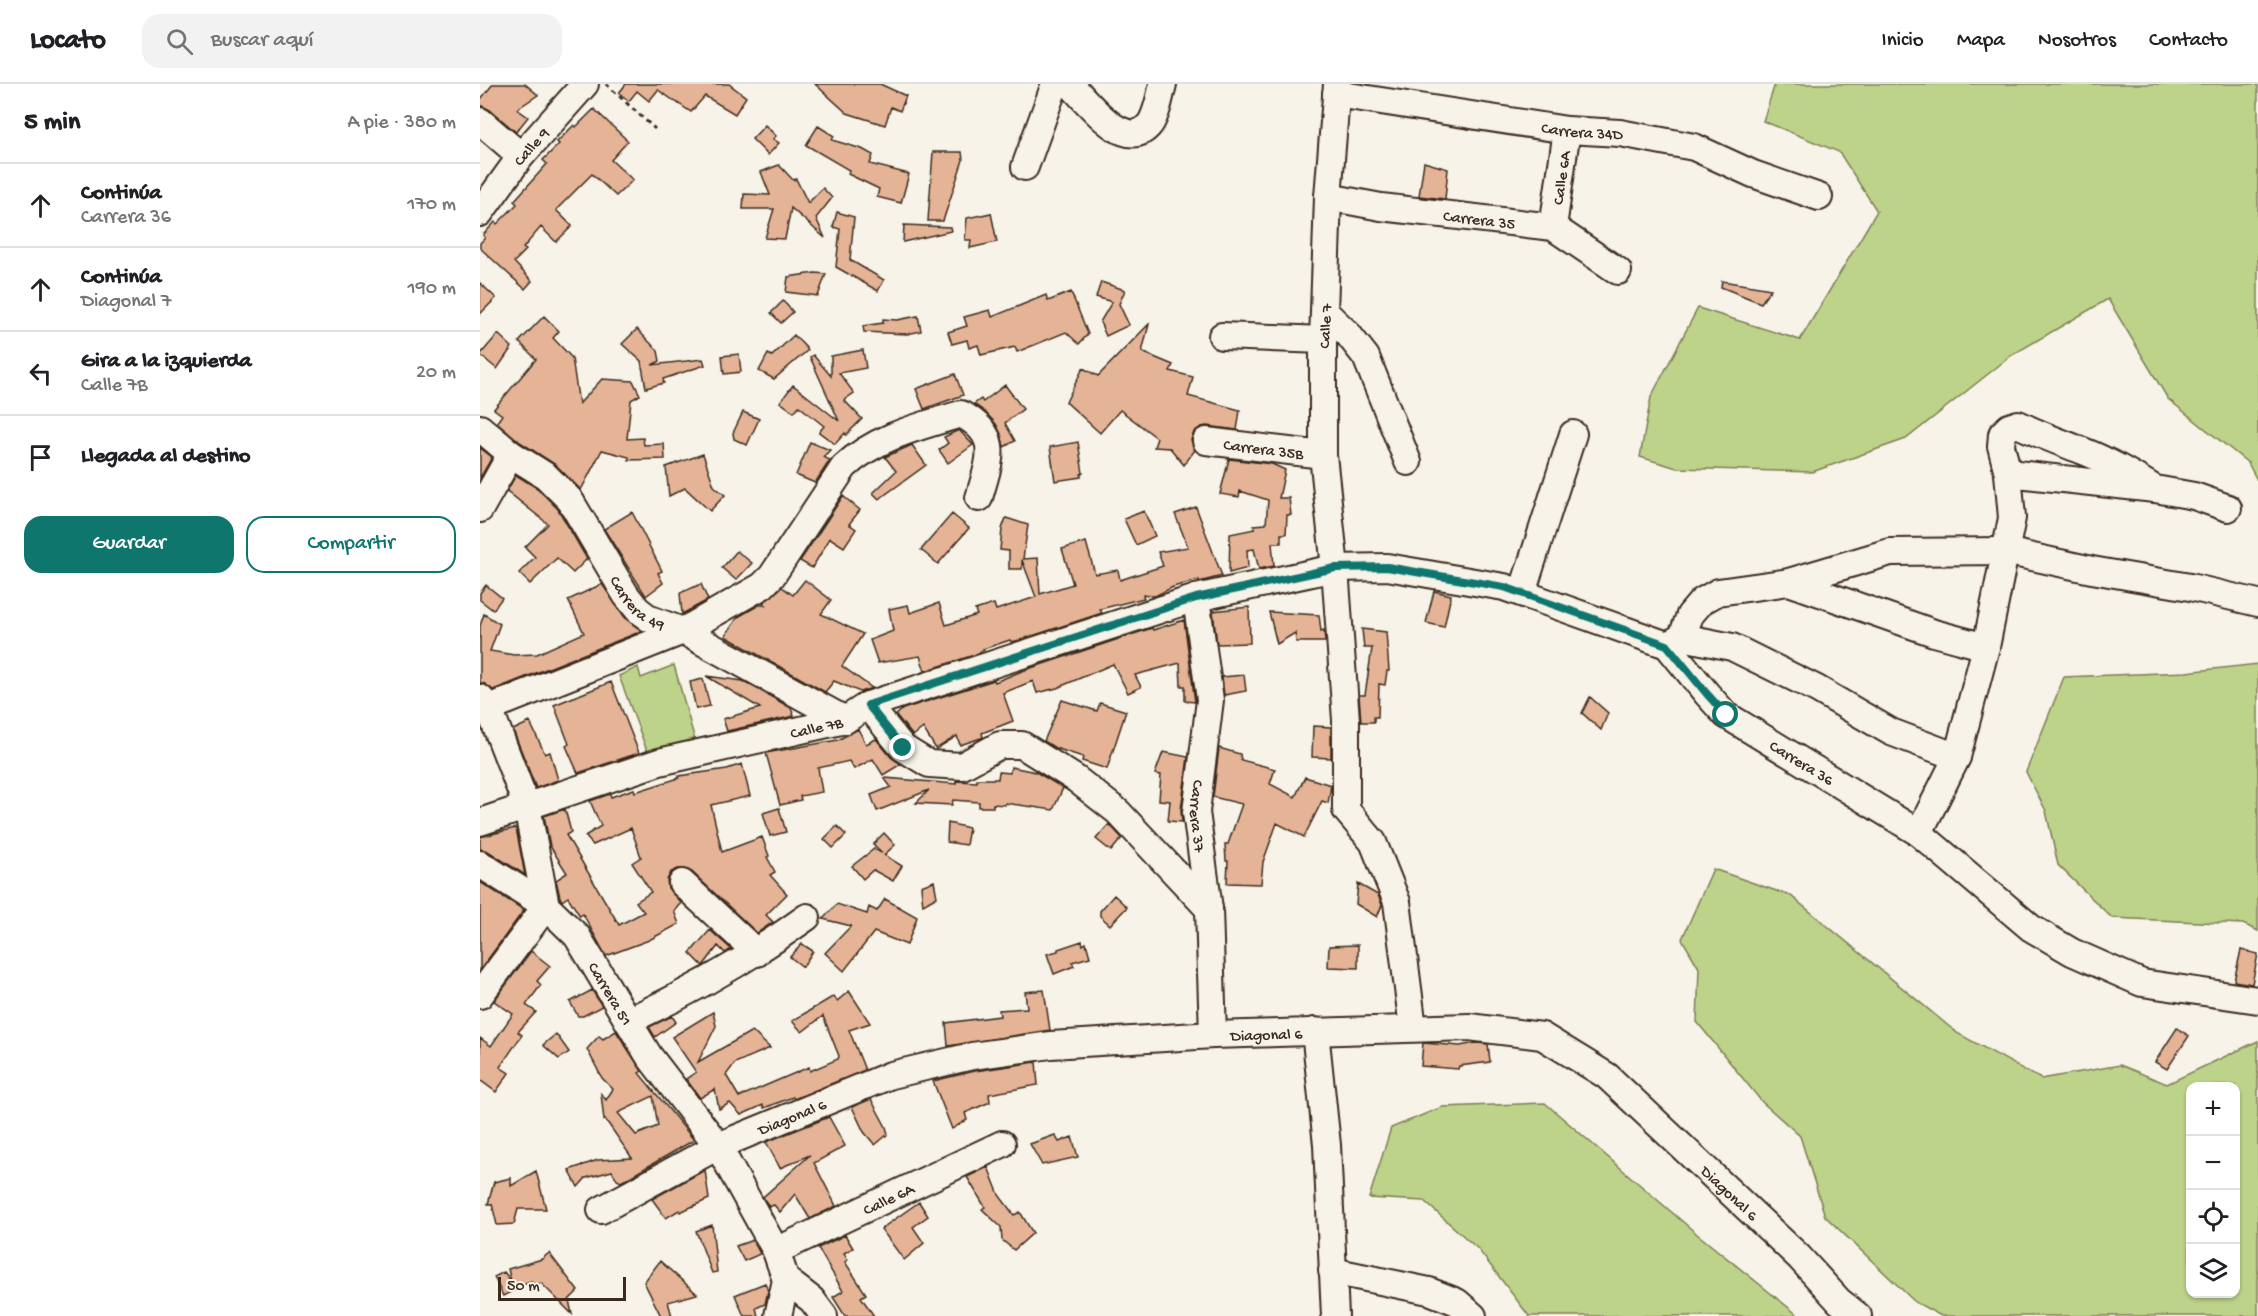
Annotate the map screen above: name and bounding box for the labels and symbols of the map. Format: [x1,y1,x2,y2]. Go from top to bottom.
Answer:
street label: Carrera 34D [1540,120,1624,146]
street label: Calle 9 [511,125,555,171]
street label: Calle 6A [1550,148,1577,206]
street label: Carrera 35 [1442,208,1516,236]
street label: Calle 7 [1317,303,1338,349]
street label: Carrera 35B [1222,437,1305,466]
street label: Carrera 49 [604,573,666,636]
route start [1712,701,1738,727]
street label: Calle 7B [789,715,846,745]
route end [889,734,915,760]
street label: Carrera 36 [1765,738,1837,792]
street label: Carrera 37 [1183,779,1207,854]
street label: Carrera 51 [582,960,635,1030]
street label: Diagonal 6 [1229,1026,1304,1047]
street label: Diagonal 6 [755,1096,831,1142]
street label: Diagonal 6 [1694,1162,1761,1227]
street label: Calle 6A [861,1180,920,1221]
scale bar [498,1274,626,1302]

